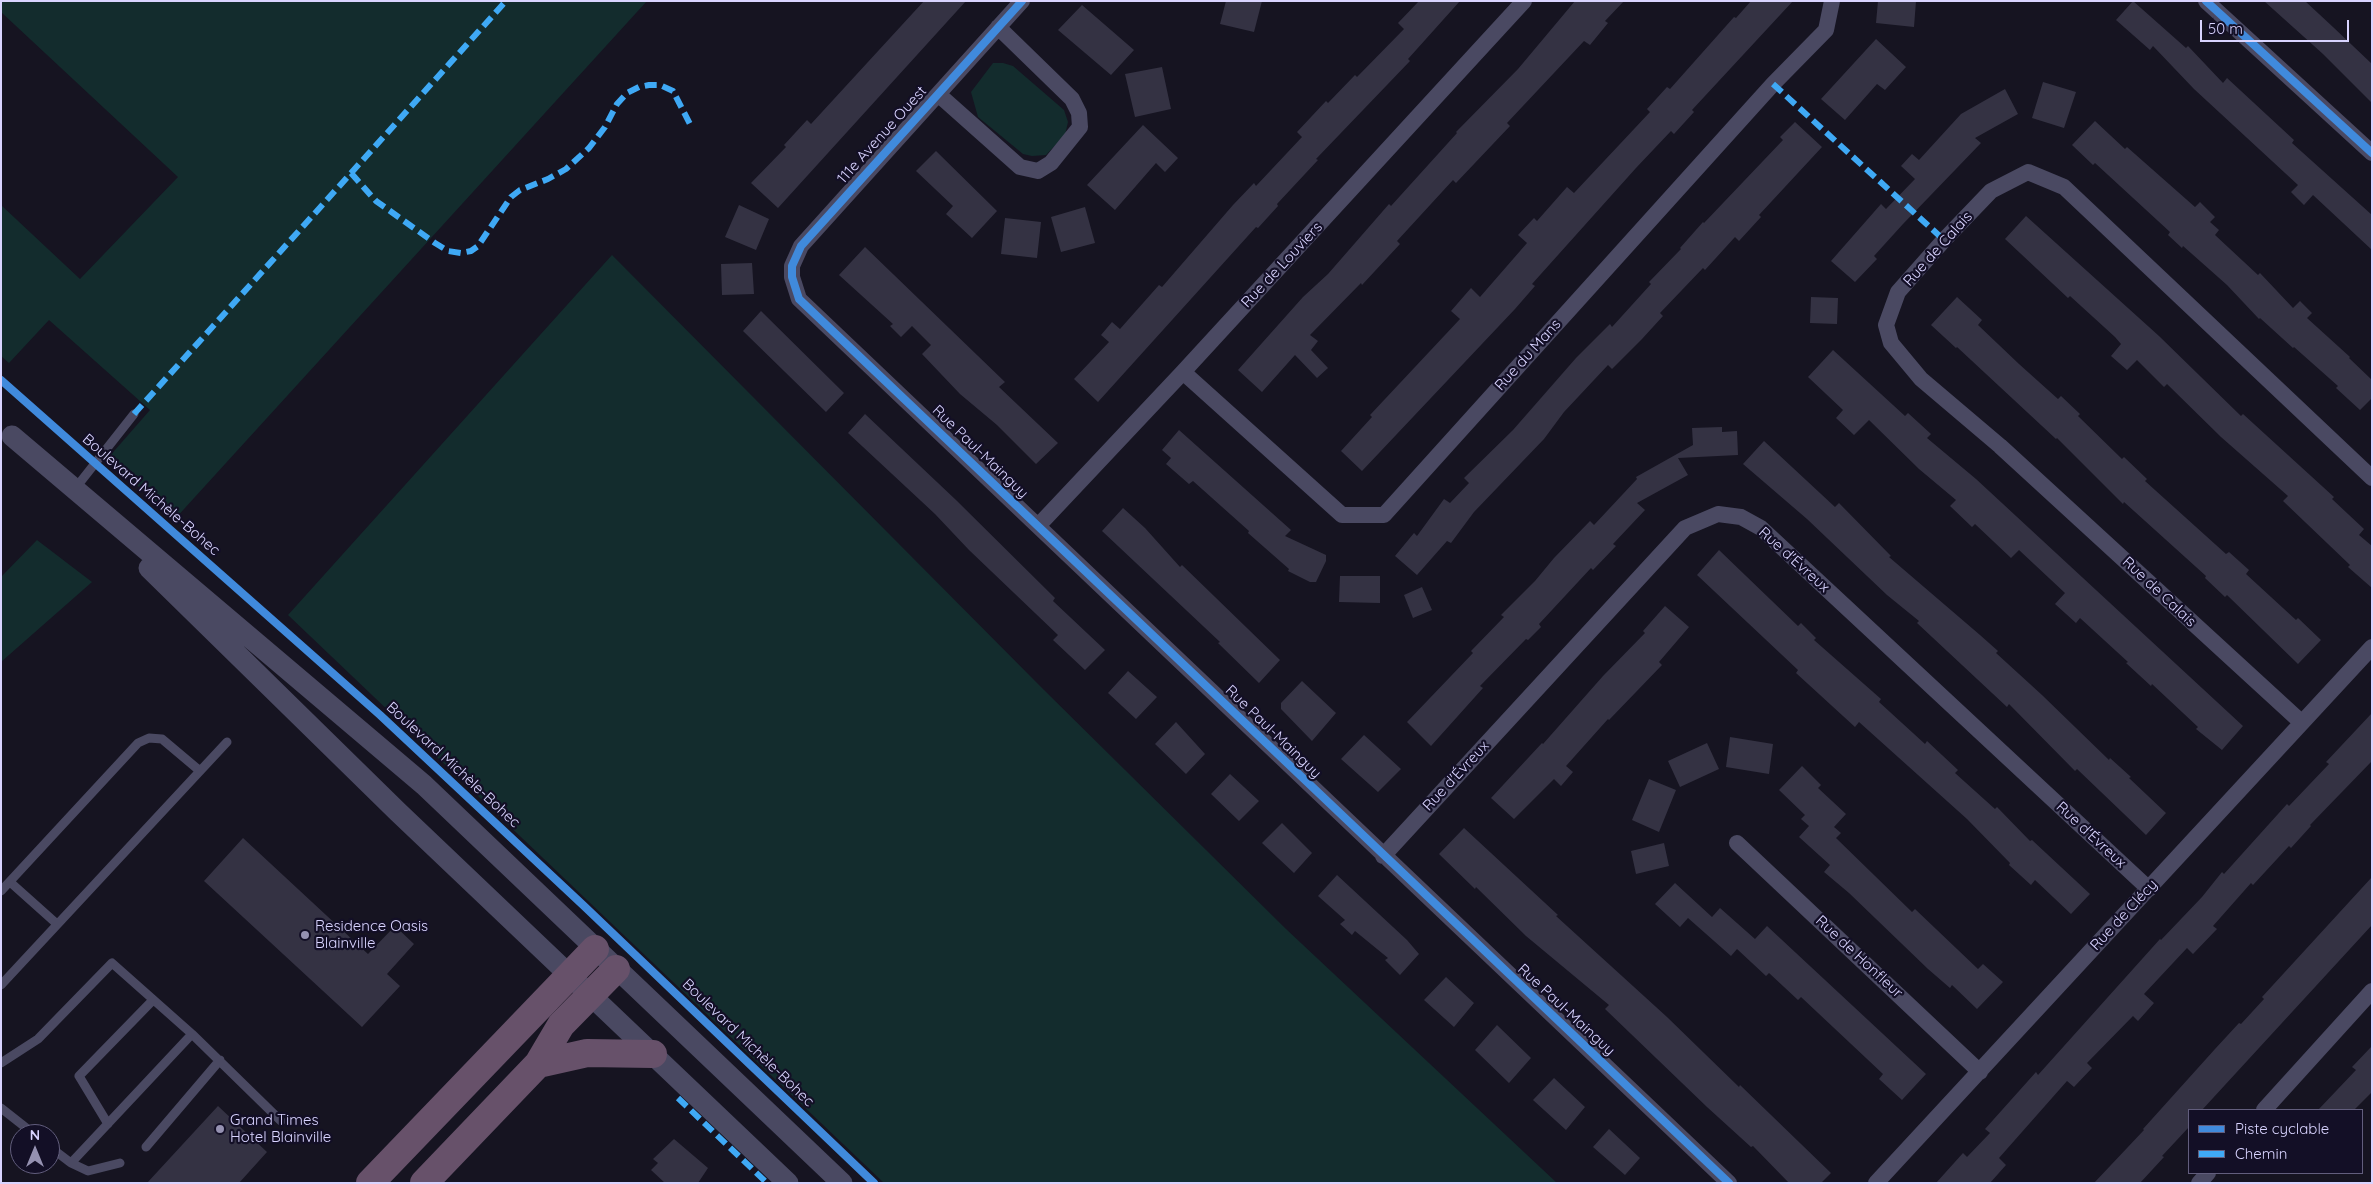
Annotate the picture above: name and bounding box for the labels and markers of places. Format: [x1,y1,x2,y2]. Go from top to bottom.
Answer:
place label: Residence Oasis Blainville [315,917,428,952]
marker: Residence Oasis Blainville [299,929,311,941]
place label: Grand Times Hotel Blainville [230,1111,331,1146]
marker: Grand Times Hotel Blainville [214,1123,226,1135]

